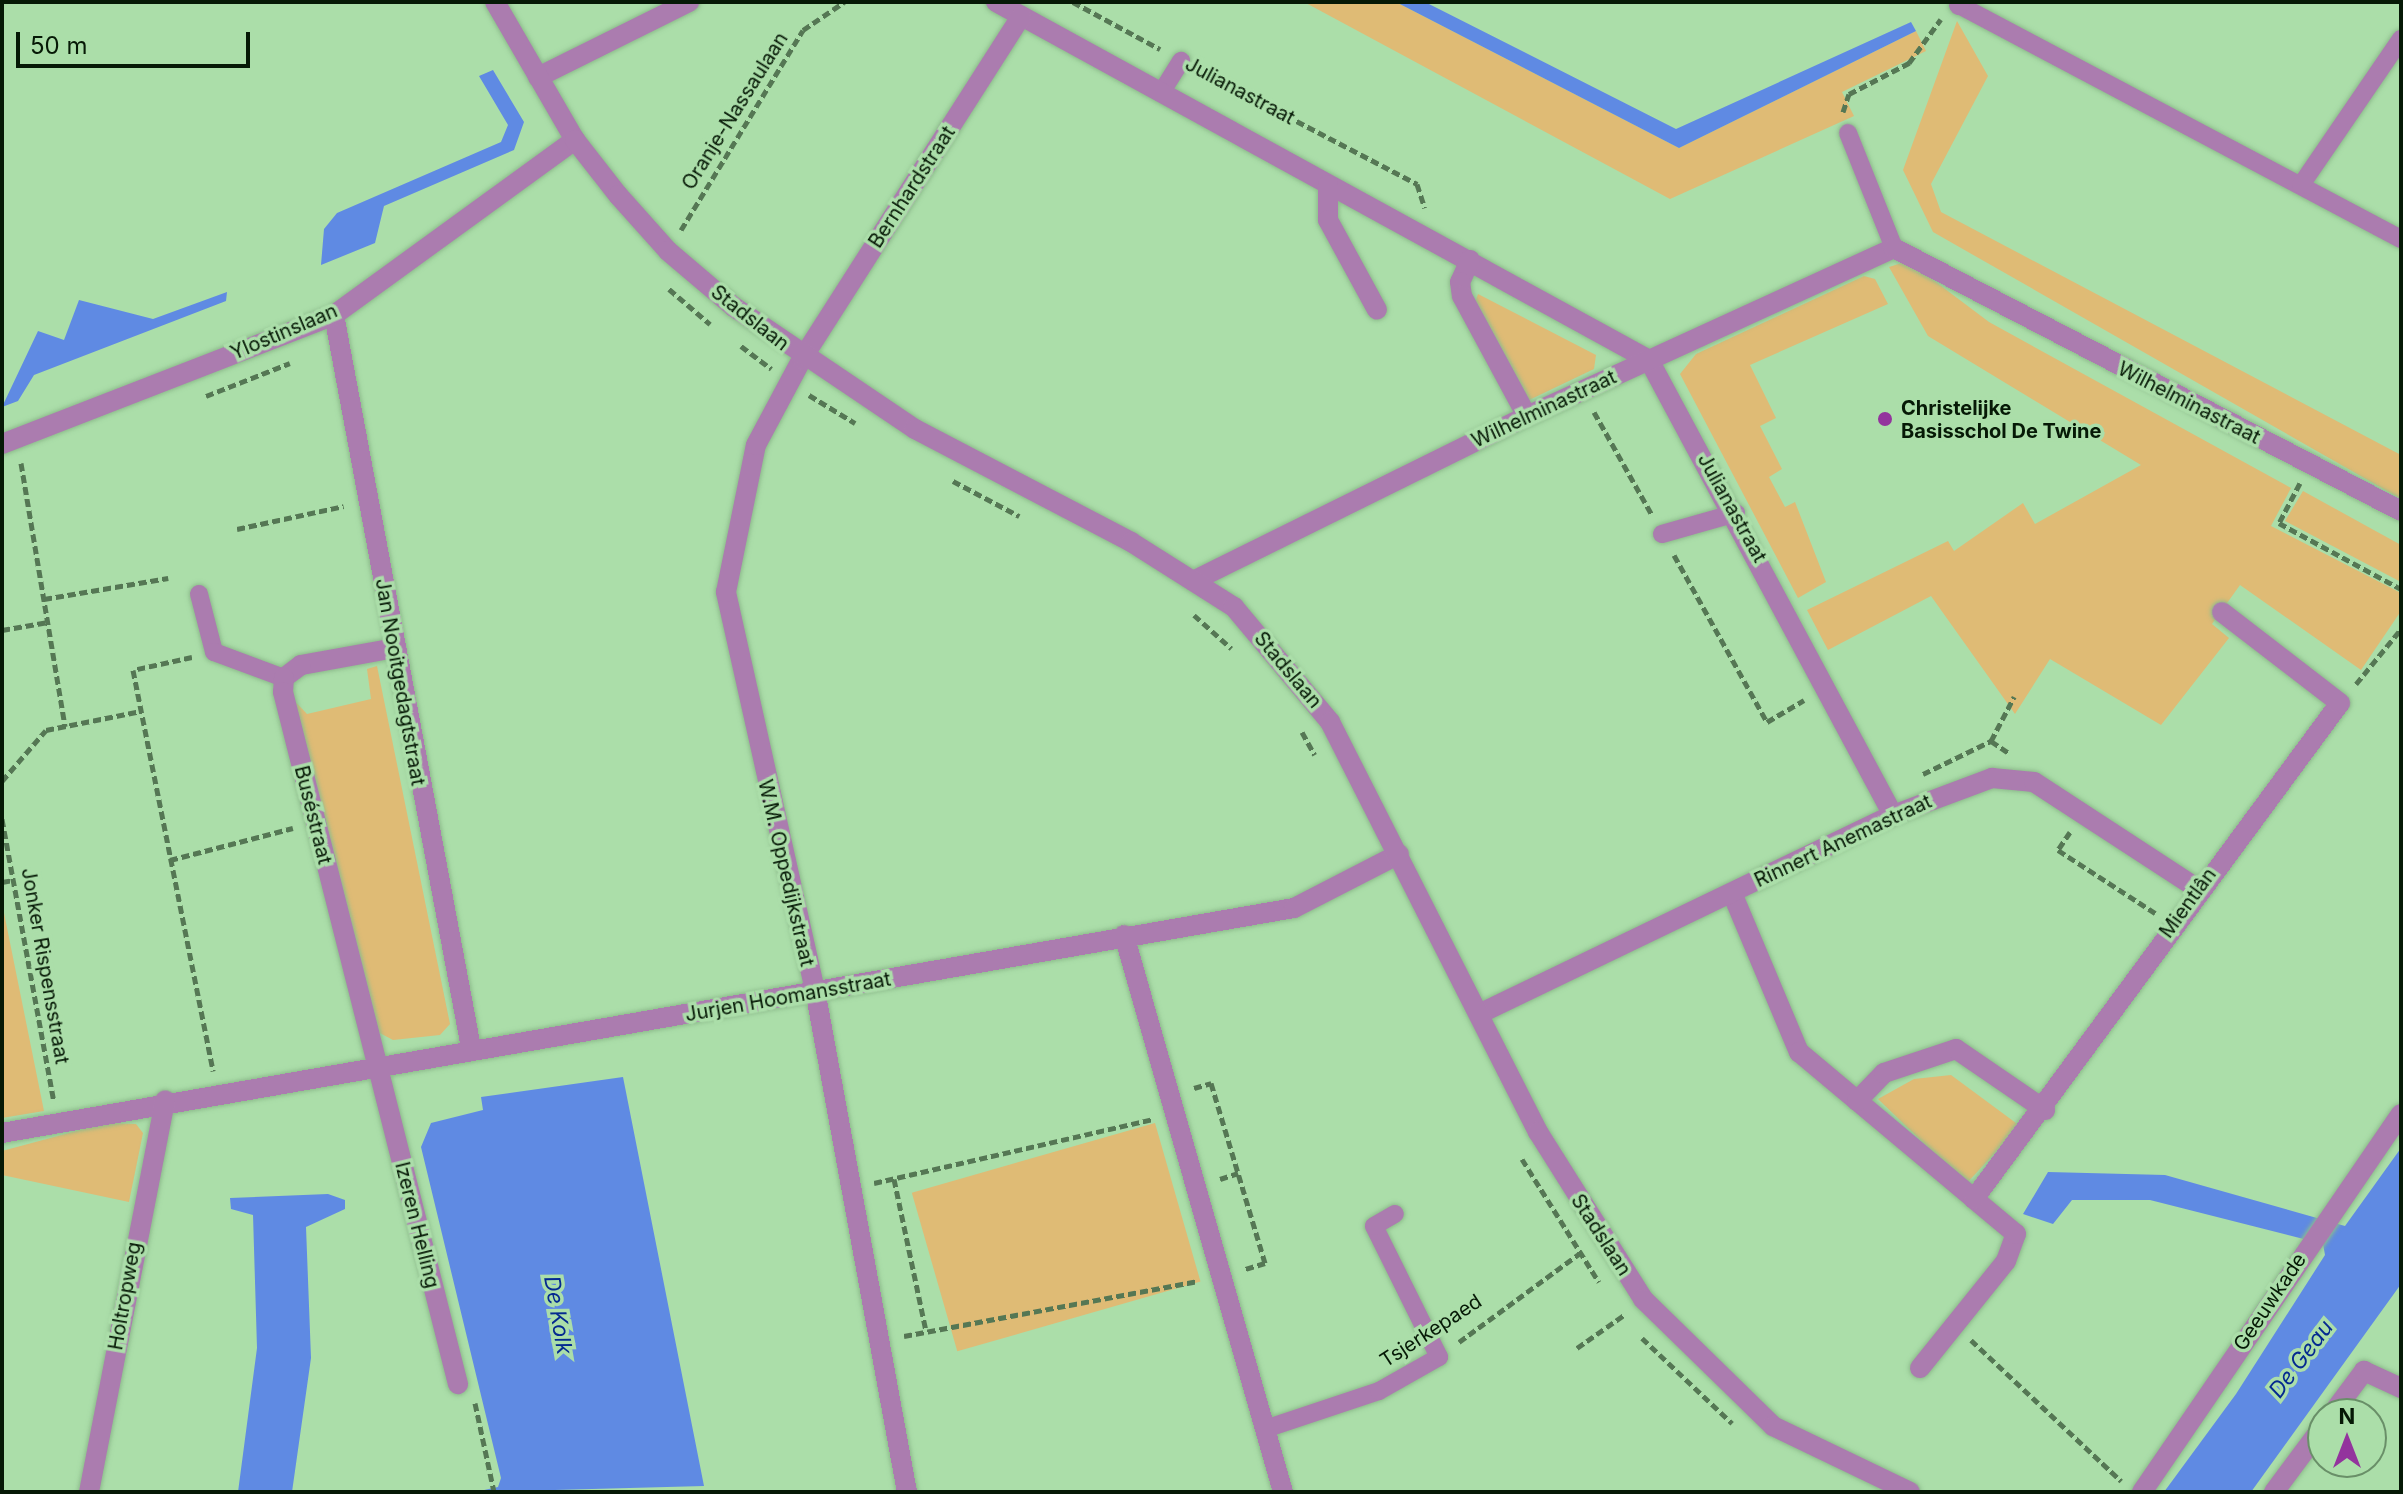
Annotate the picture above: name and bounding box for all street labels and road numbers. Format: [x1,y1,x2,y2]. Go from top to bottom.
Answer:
street label: Oranje-Nassaulaan [677,28,793,194]
street label: Julianastraat [1181,52,1299,130]
street label: Bernhardstraat [864,122,960,252]
street label: Stadslaan [706,280,794,356]
street label: Ylostinslaan [227,299,341,365]
street label: Wilhelminastraat [2114,357,2264,449]
street label: Wilhelminastraat [1468,365,1620,453]
street label: Julianastraat [1692,449,1772,567]
street label: Jan Nooitgedagtstraat [370,577,430,787]
street label: Stadslaan [1249,627,1327,713]
street label: Buséstraat [289,763,337,867]
street label: W.M. Oppedijkstraat [753,777,819,969]
street label: Rinnert Anemastraat [1751,789,1935,893]
street label: Mientlân [2155,863,2221,943]
street label: Jonker Rispensstraat [16,866,74,1066]
street label: Jurjen Hoomansstraat [683,967,893,1027]
street label: Izeren Helling [390,1159,444,1291]
street label: Stadslaan [1566,1190,1636,1280]
street label: Holtropweg [104,1240,146,1352]
street label: Geeuwkade [2229,1249,2311,1355]
street label: Tsjerkepaed [1376,1289,1486,1373]

